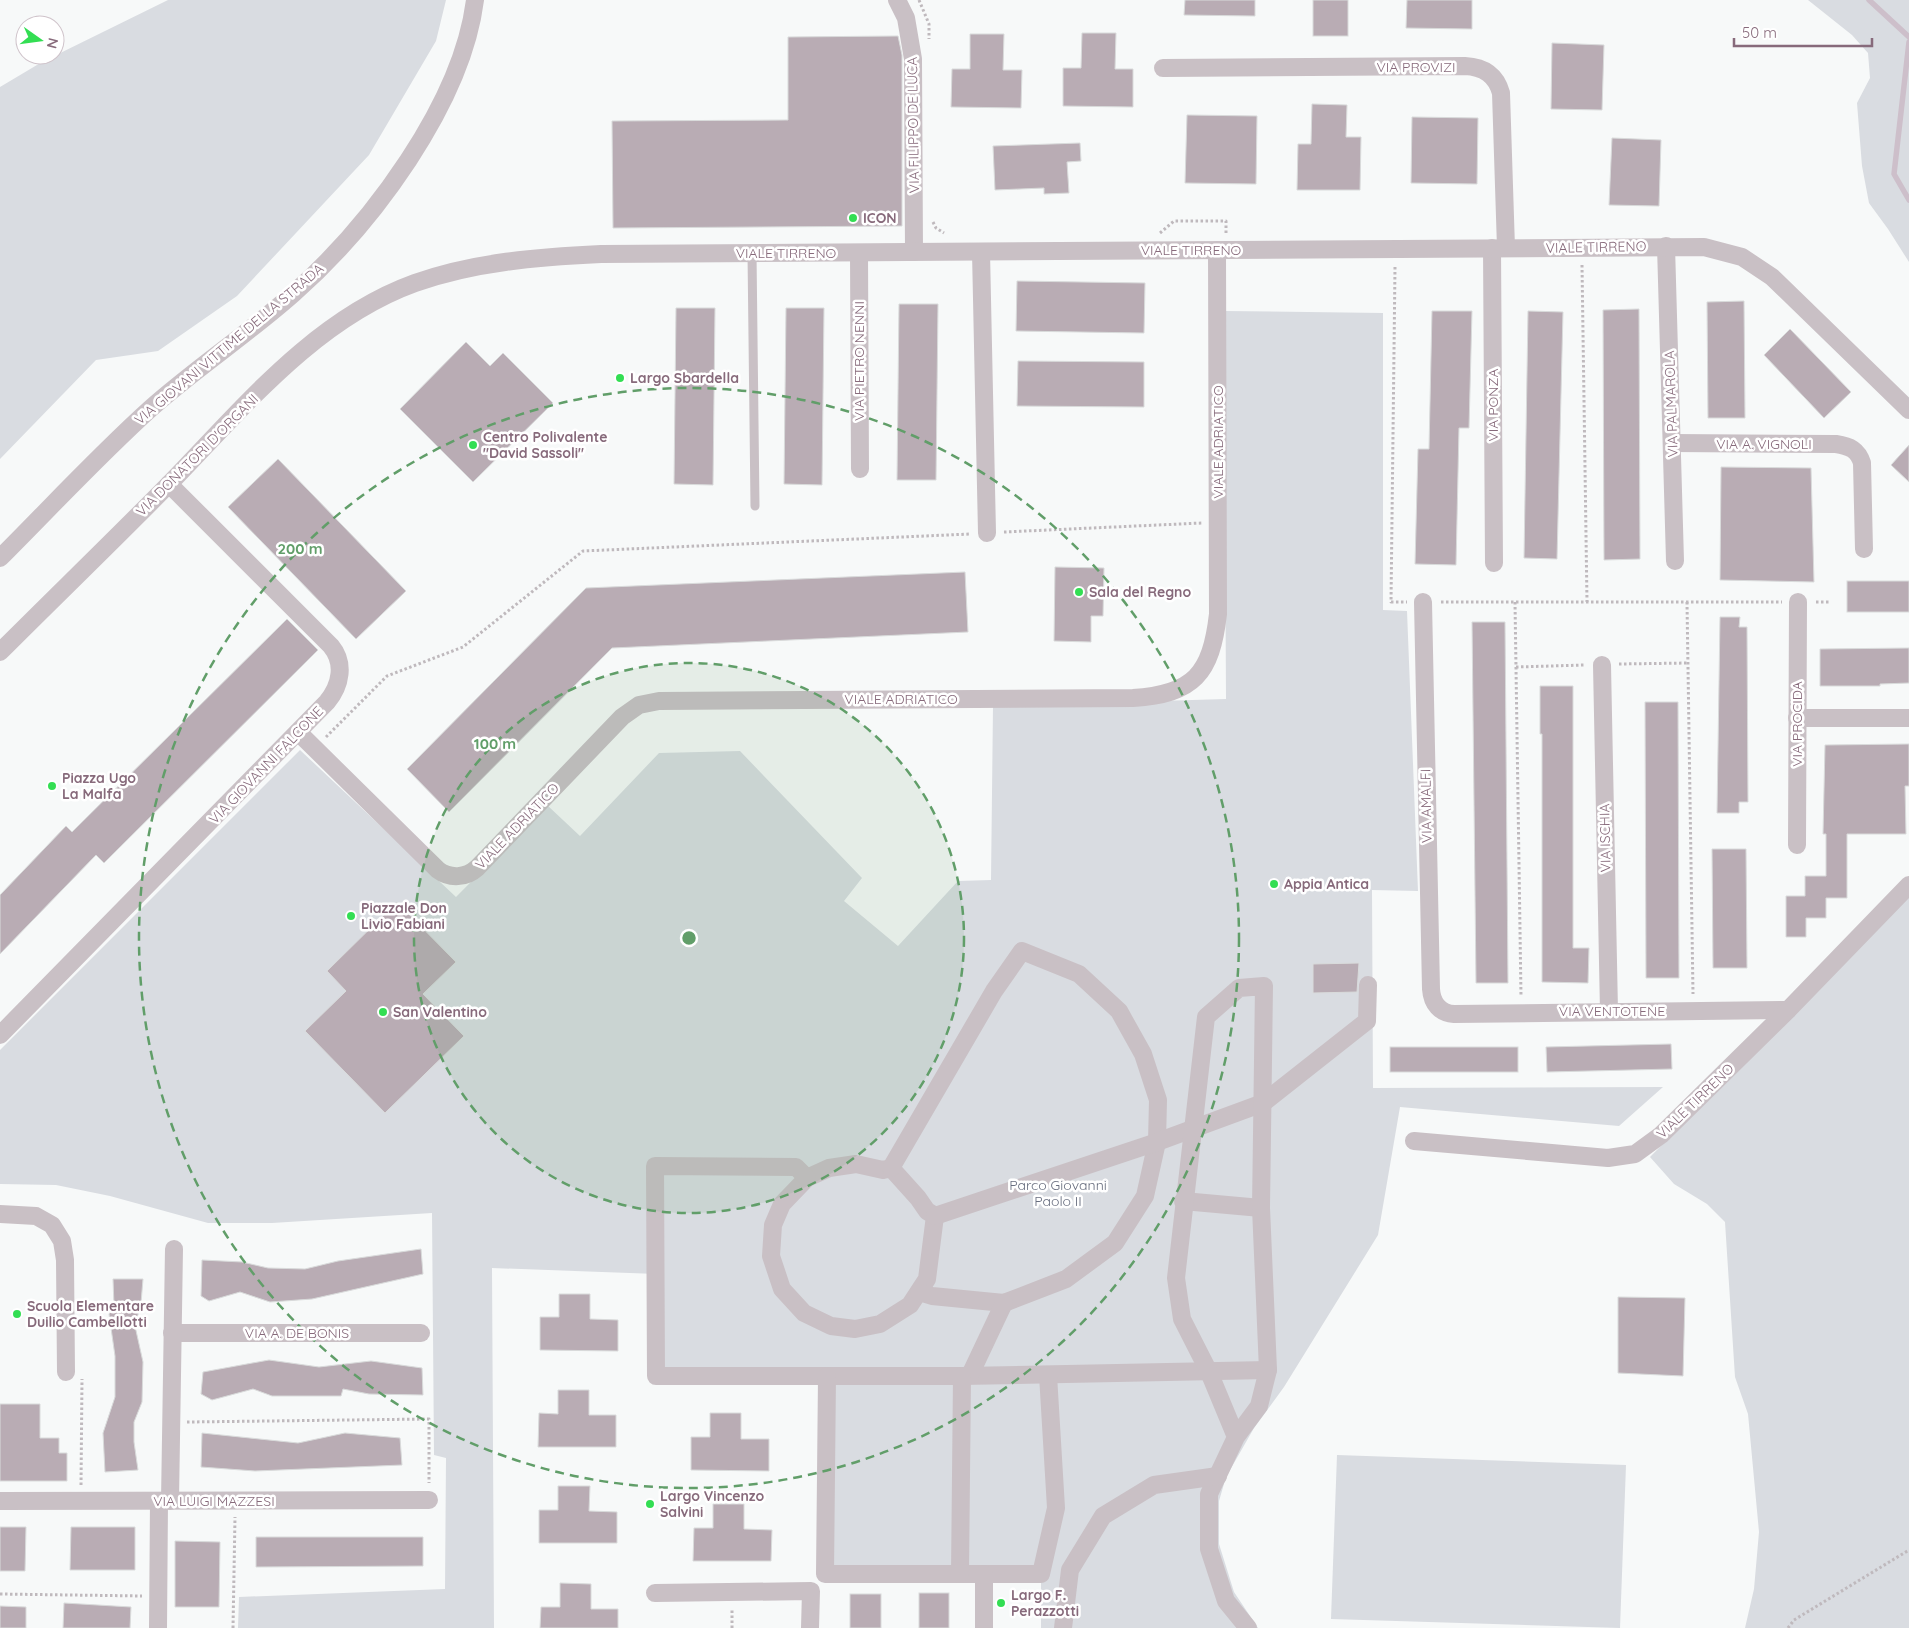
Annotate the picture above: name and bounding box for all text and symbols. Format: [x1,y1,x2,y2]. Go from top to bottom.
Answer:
north arrow [15,15,65,65]
scale bar [1734,15,1872,47]
text: 50 m [1742,23,1777,42]
text: N [43,36,63,50]
street label: VIA FILIPPO DE LUCA [903,57,923,193]
street label: VIA PROVIZI [1376,58,1456,76]
place label: ICON [863,209,897,227]
marker: ICON [847,212,859,224]
street label: VIALE TIRRENO [1546,237,1647,257]
street label: VIALE TIRRENO [1141,241,1242,259]
street label: VIALE TIRRENO [736,244,837,262]
street label: VIA GIOVANI VITTIME DELLA STRADA [131,259,327,429]
street label: VIA PIETRO NENNI [850,301,868,421]
street label: VIA PALMAROLA [1660,350,1682,458]
street label: VIA PONZA [1484,368,1502,442]
place label: Largo Sbardella [630,369,739,387]
marker: Largo Sbardella [614,372,626,384]
street label: VIALE ADRIATICO [1209,385,1227,499]
street label: VIA DONATORI D'ORGANI [132,390,262,520]
place label: Centro Polivalente "David Sassoli" [483,428,607,462]
street label: VIA A. VIGNOLI [1716,435,1812,453]
marker: Centro Polivalente "David Sassoli" [467,439,479,451]
text: 200 m [278,539,323,558]
place label: Sala del Regno [1089,583,1191,601]
marker: Sala del Regno [1073,586,1085,598]
street label: VIA PROCIDA [1788,681,1806,767]
street label: VIALE ADRIATICO [844,690,958,708]
street label: VIA GIOVANNI FALCONE [205,702,327,828]
text: 100 m [474,734,516,753]
place label: Piazza Ugo La Malfa [62,769,136,803]
street label: VIA AMALFI [1416,769,1436,843]
street label: VIALE ADRIATICO [471,779,563,873]
marker: Piazza Ugo La Malfa [46,780,58,792]
street label: VIA ISCHIA [1595,803,1615,873]
place label: Appia Antica [1284,875,1369,893]
marker: Appia Antica [1268,878,1280,890]
place label: Piazzale Don Livio Fabiani [361,899,447,933]
marker: Piazzale Don Livio Fabiani [345,910,357,922]
centre of rings [680,929,698,947]
street label: VIA VENTOTENE [1559,1002,1665,1020]
place label: San Valentino [393,1003,487,1021]
marker: San Valentino [377,1006,389,1018]
street label: VIALE TIRRENO [1653,1059,1738,1142]
park label: Parco Giovanni Paolo II [1009,1176,1107,1210]
place label: Scuola Elementare Duilio Cambellotti [27,1297,154,1331]
marker: Scuola Elementare Duilio Cambellotti [11,1308,23,1320]
street label: VIA A. DE BONIS [245,1324,349,1342]
place label: Largo Vincenzo Salvini [660,1487,764,1521]
street label: VIA LUIGI MAZZESI [153,1492,275,1510]
marker: Largo Vincenzo Salvini [644,1498,656,1510]
place label: Largo F. Perazzotti [1011,1586,1079,1620]
marker: Largo F. Perazzotti [995,1597,1007,1609]

